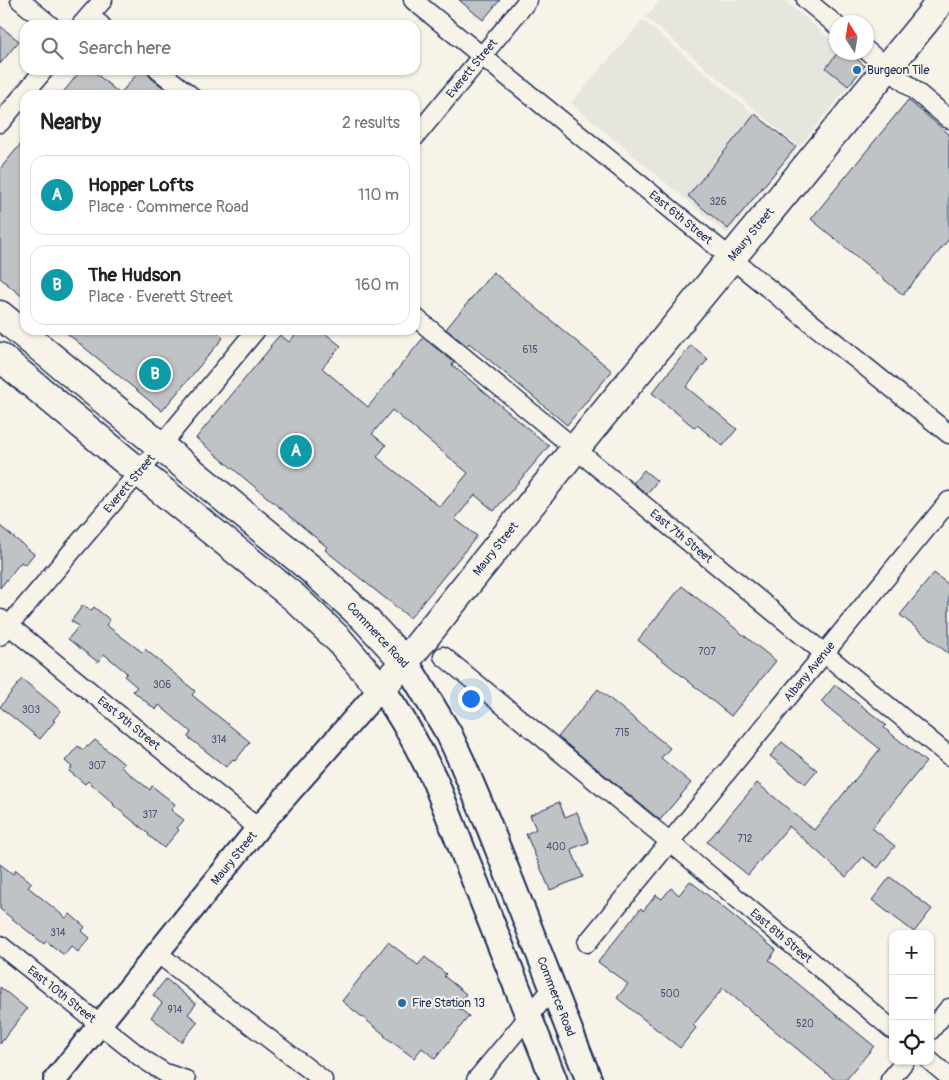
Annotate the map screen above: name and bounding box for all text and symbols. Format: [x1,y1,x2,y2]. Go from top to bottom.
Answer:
north arrow [829,15,874,60]
search box [20,20,420,75]
icon: search [38,34,66,62]
text: Search here [78,36,171,60]
street label: Everett Street [443,36,501,101]
place label: Burgeon Tile [867,63,929,78]
marker: Burgeon Tile [851,64,863,76]
text: Nearby [40,109,101,136]
text: 2 results [342,113,400,133]
text: Hopper Lofts [88,173,193,197]
text: A [52,185,62,205]
text: 110 m [358,185,399,205]
street label: East 6th Street [646,188,715,248]
house number: 326 [710,196,727,208]
text: Place · Commerce Road [88,197,249,217]
street label: Maury Street [725,205,778,264]
text: The Hudson [88,263,181,287]
text: B [52,275,62,295]
text: 160 m [355,275,399,295]
text: Place · Everett Street [88,287,233,307]
house number: 615 [522,344,538,356]
pin: B [139,355,171,393]
pin: A [280,432,312,470]
street label: Everett Street [101,451,159,516]
street label: East 7th Street [647,506,716,567]
street label: Maury Street [470,519,522,579]
street label: Commerce Road [343,599,412,671]
street label: Albany Avenue [781,639,839,705]
house number: 707 [698,646,716,658]
house number: 306 [153,679,171,691]
your location [458,686,484,712]
street label: East 9th Street [94,694,163,754]
house number: 303 [22,704,40,716]
house number: 715 [615,727,629,739]
house number: 314 [211,734,227,746]
house number: 307 [88,760,107,772]
house number: 317 [143,809,158,821]
street label: Maury Street [208,828,260,888]
house number: 712 [738,833,753,845]
house number: 400 [546,841,566,853]
street label: East 8th Street [747,906,815,967]
house number: 314 [50,927,66,939]
map controls [889,930,934,1065]
button: + [889,930,934,975]
street label: Commerce Road [533,955,578,1039]
street label: East 10th Street [24,963,99,1027]
button: − [889,975,934,1020]
house number: 500 [660,988,680,1000]
place label: Fire Station 13 [412,996,485,1011]
marker: Fire Station 13 [396,997,408,1009]
house number: 914 [168,1004,183,1016]
house number: 520 [796,1018,814,1030]
button: locate [889,1020,934,1065]

